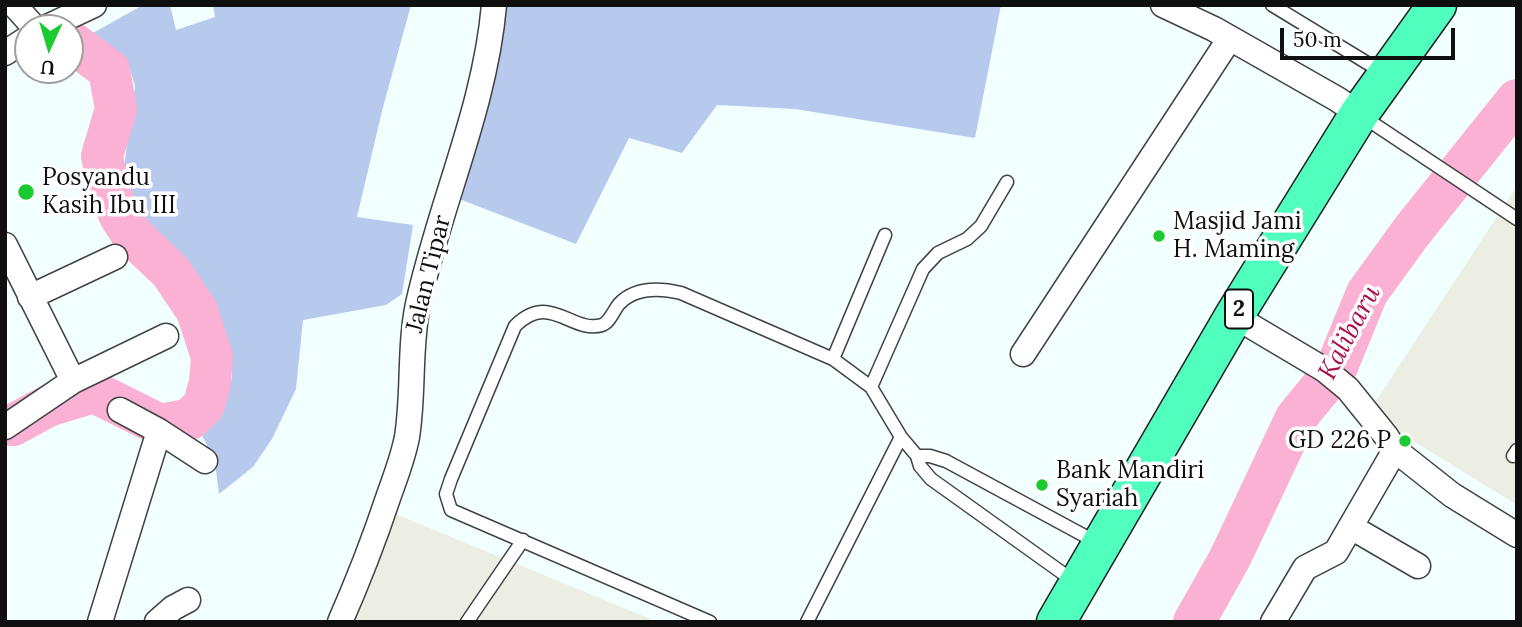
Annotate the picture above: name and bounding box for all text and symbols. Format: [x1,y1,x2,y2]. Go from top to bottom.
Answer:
north arrow [14,14,84,84]
scale bar [1284,14,1459,58]
text: 50 m [1293,26,1342,53]
text: U [40,55,56,80]
place label: Posyandu Kasih Ibu III [42,164,176,220]
marker: Posyandu Kasih Ibu III [16,182,36,202]
place label: Masjid Jami H. Maming [1173,208,1301,264]
street label: Jalan Tipar [401,212,457,336]
marker: Masjid Jami H. Maming [1151,228,1167,244]
water label: Kalibaru [1312,281,1388,385]
road number: 2 [1225,290,1253,328]
place label: GD 226 P [1288,427,1391,455]
marker: GD 226 P [1397,433,1413,449]
place label: Bank Mandiri Syariah [1056,457,1204,513]
marker: Bank Mandiri Syariah [1034,477,1050,493]

